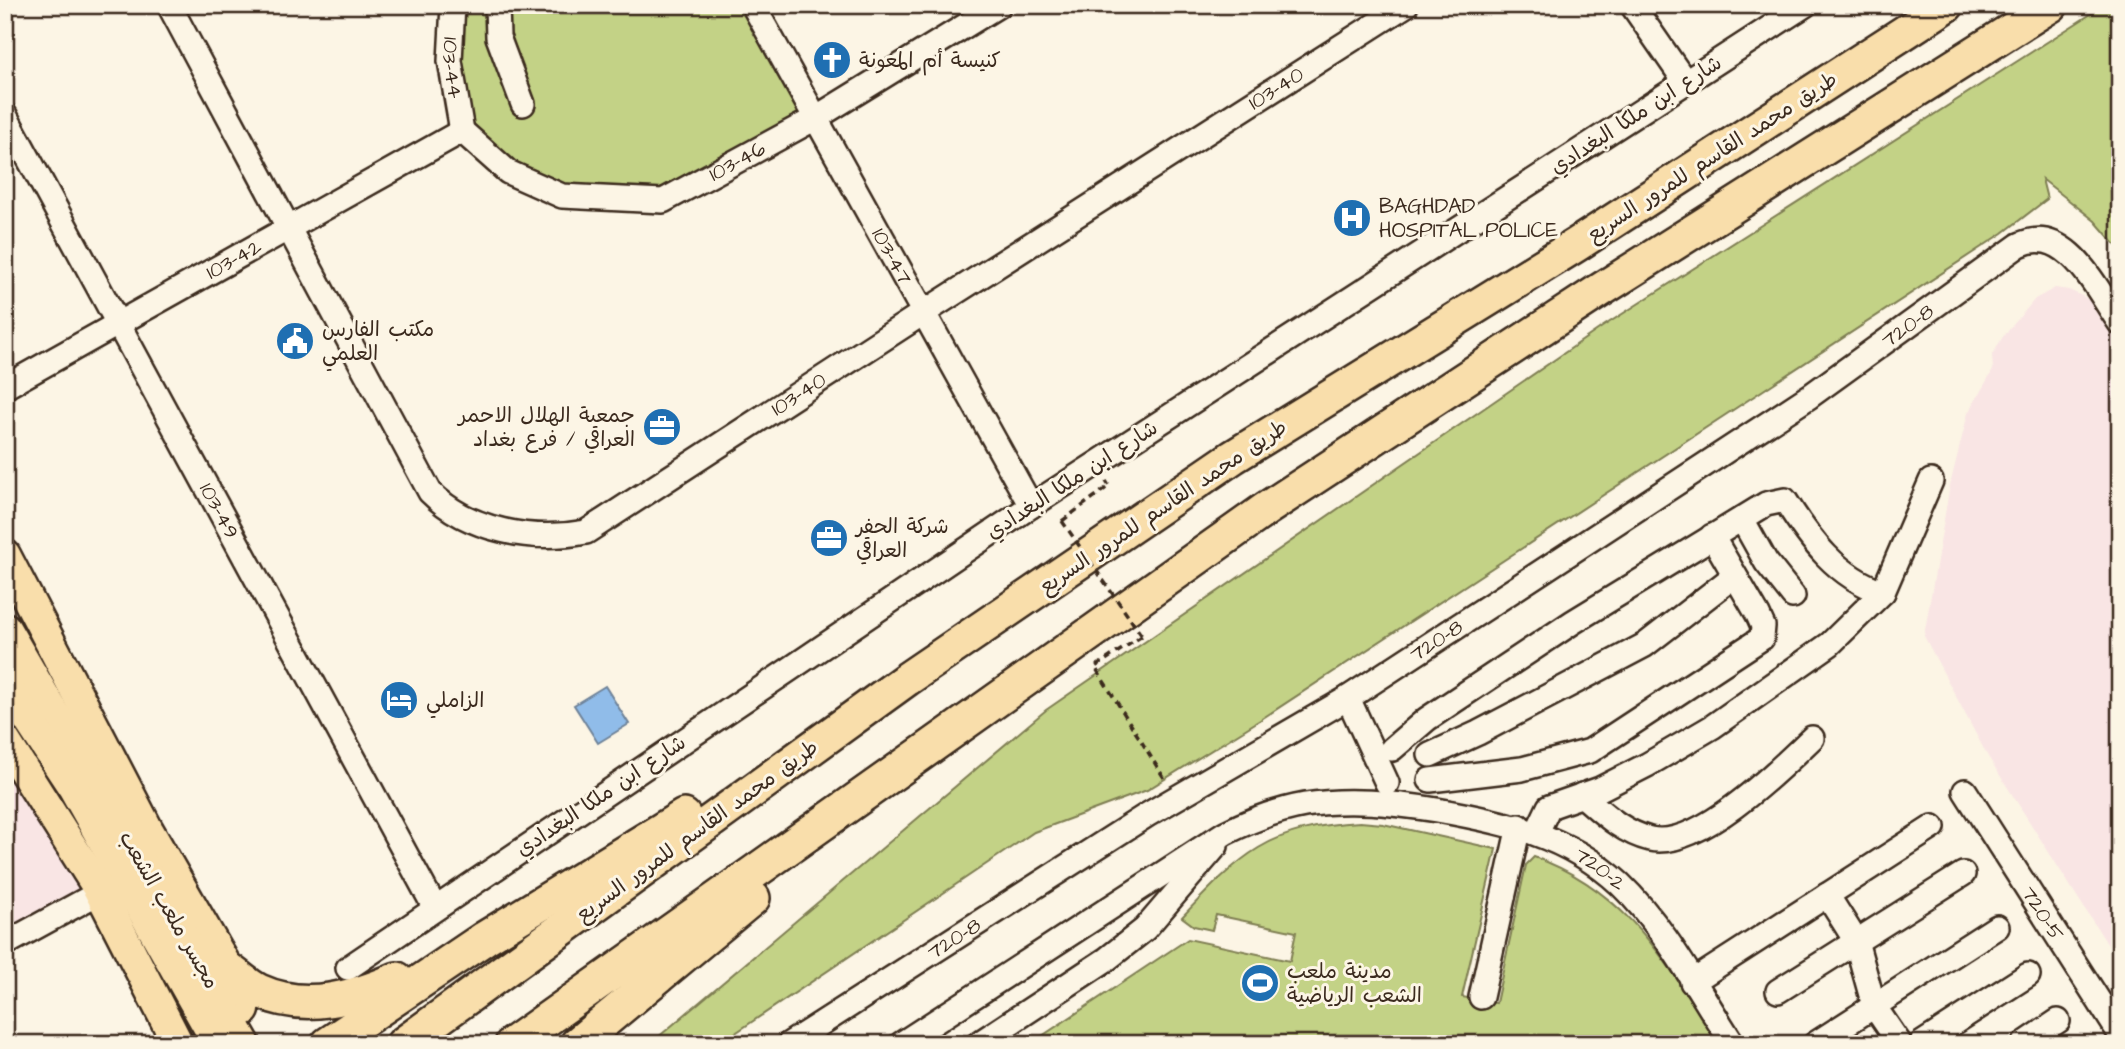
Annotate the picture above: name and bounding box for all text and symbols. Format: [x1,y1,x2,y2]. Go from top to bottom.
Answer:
street label: 103-44 [435,36,471,101]
church icon: كنيسة أم المعونة [811,39,853,81]
place label: كنيسة أم المعونة [859,46,1001,76]
street label: شارع ابن ملكا البغدادي [1545,49,1727,181]
street label: 103-40 [1242,59,1309,117]
street label: طريق محمد القاسم للمرور السريع [1581,65,1844,250]
street label: 103-46 [703,134,771,188]
place label: BAGHDAD HOSPITAL POLICE [1379,192,1558,245]
hospital icon: BAGHDAD HOSPITAL POLICE [1331,197,1373,239]
street label: 103-47 [865,223,920,289]
street label: 103-42 [201,232,267,286]
street label: 720-8 [1876,296,1940,354]
place label: مكتب الفارس العلمي [322,315,434,372]
public building icon: مكتب الفارس العلمي [274,320,316,362]
street label: 103-40 [765,365,832,423]
place label: جمعية الهلال الاحمر العراقي / فرع بغداد [456,401,635,454]
office icon: جمعية الهلال الاحمر العراقي / فرع بغداد [641,406,683,448]
street label: طريق محمد القاسم للمرور السريع [1033,413,1293,602]
street label: شارع ابن ملكا البغدادي [981,414,1163,546]
street label: 103-49 [193,478,246,544]
place label: شركة الحفر العراقي [854,512,949,565]
office icon: شركة الحفر العراقي [808,517,850,559]
street label: 720-8 [1404,612,1469,668]
hotel icon: الزاملي [378,679,420,721]
place label: الزاملي [426,686,484,719]
street label: شارع ابن ملكا البغدادي [510,728,692,864]
street label: طريق محمد القاسم للمرور السريع [570,733,825,930]
street label: مجسر ملعب الشعب [112,826,226,994]
street label: 720-2 [1570,840,1632,897]
street label: 720-5 [2015,880,2071,946]
street label: 720-8 [922,910,987,966]
place label: مدينة ملعب الشعب الرياضية [1287,957,1422,1010]
sports icon: مدينة ملعب الشعب الرياضية [1239,962,1281,1004]

